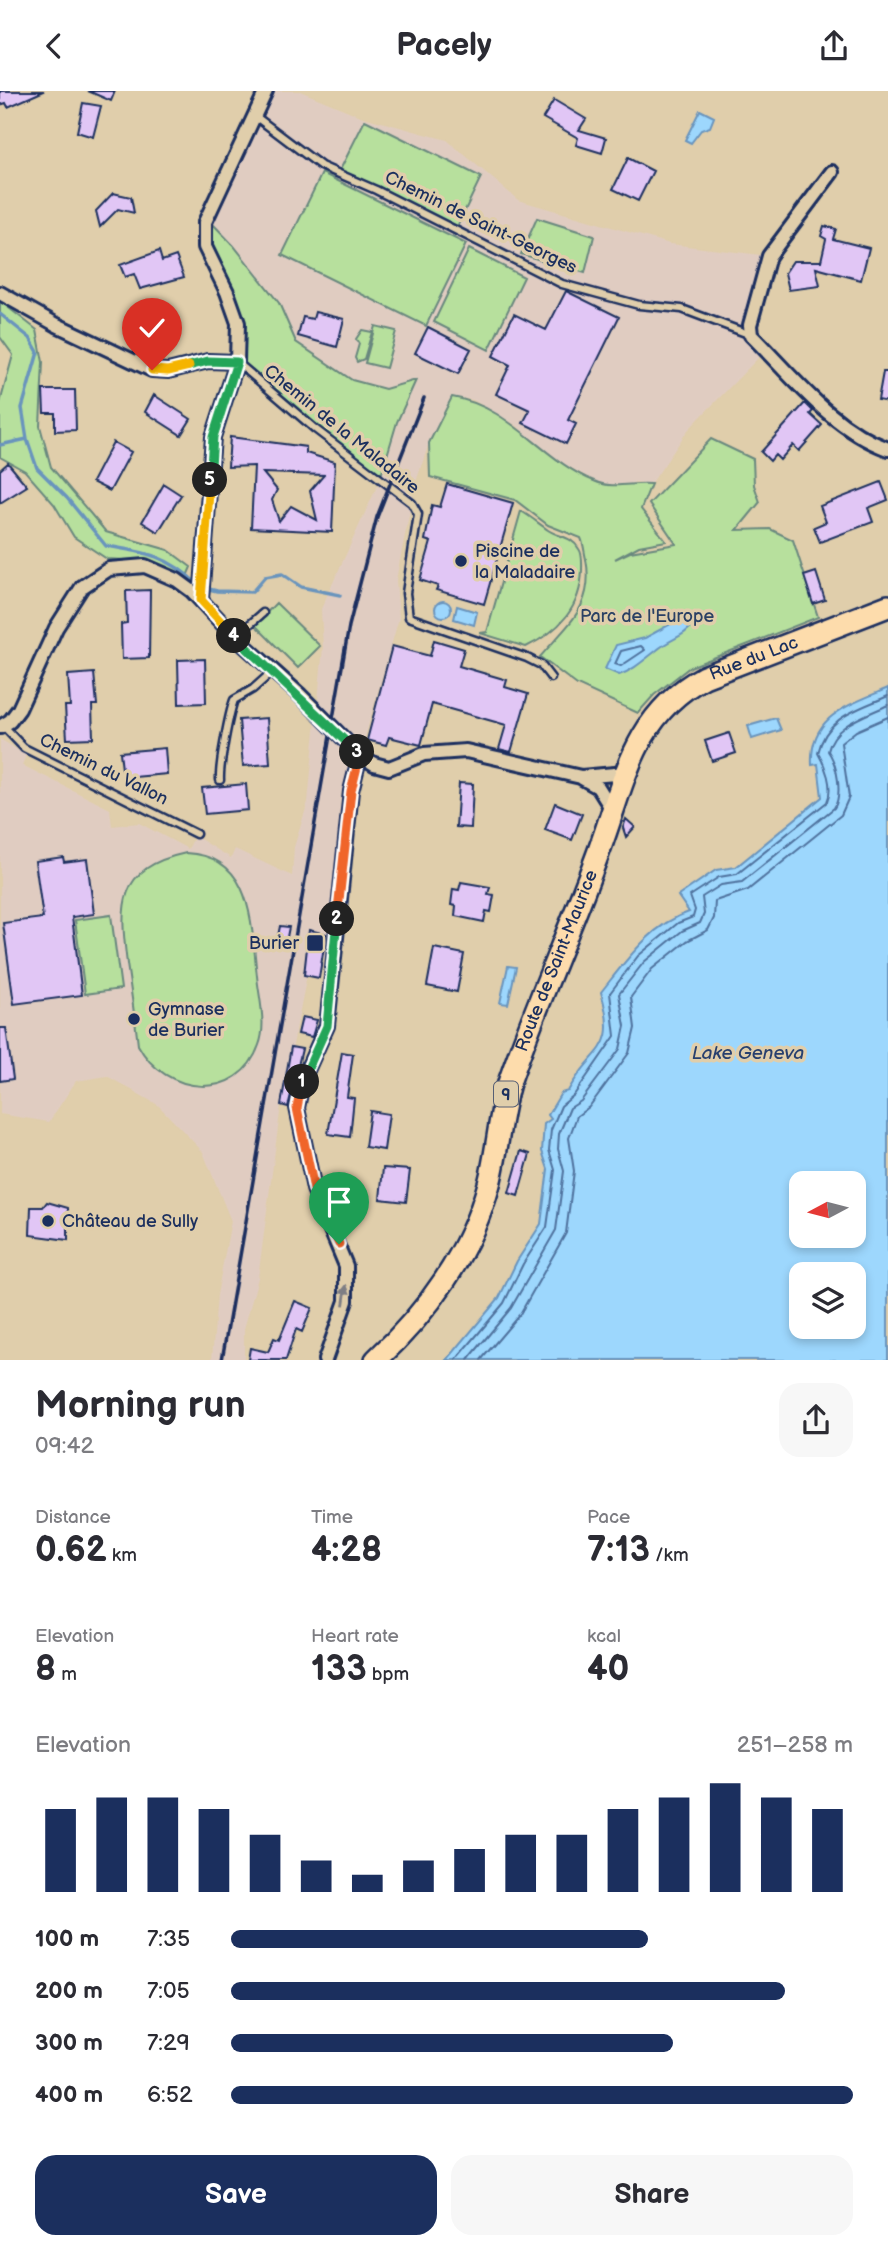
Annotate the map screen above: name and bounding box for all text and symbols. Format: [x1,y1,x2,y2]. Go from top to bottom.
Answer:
text: Pacely [396,26,492,65]
icon: back [35,27,73,65]
icon: share [815,27,853,65]
street label: Chemin de Saint-Georges [381,167,580,278]
pin [122,298,182,370]
icon: check [133,309,171,347]
street label: Chemin de la Maladaire [260,360,424,499]
pin: 5 [192,463,228,497]
text: 5 [204,468,215,491]
place label: Piscine de la Maladaire [475,541,576,583]
marker: Piscine de la Maladaire [453,553,469,569]
park label: Parc de l'Europe [580,606,714,627]
pin: 4 [216,619,252,653]
text: 4 [228,624,239,647]
street label: Rue du Lac [706,632,801,685]
street label: Chemin du Vallon [36,729,171,810]
pin: 3 [340,735,374,769]
text: 3 [351,740,362,763]
street label: Route de Saint-Maurice [511,867,602,1054]
pin: 2 [320,901,354,937]
text: 2 [331,907,342,930]
place label: Burier [249,933,299,954]
marker: Burier [305,933,325,953]
place label: Gymnase de Burier [148,999,225,1041]
marker: Gymnase de Burier [126,1011,142,1027]
water label: Lake Geneva [692,1042,804,1065]
pin: 1 [284,1065,320,1100]
text: 1 [298,1070,306,1093]
road number: 9 [494,1081,518,1106]
north arrow [789,1171,866,1248]
map controls [789,1171,866,1339]
pin [309,1172,369,1244]
icon: arrive [320,1183,358,1221]
place label: Château de Sully [62,1211,199,1232]
marker: Château de Sully [40,1213,56,1229]
button: layers [789,1262,866,1339]
one-way arrow [340,1284,351,1306]
text: Morning run [35,1383,246,1428]
button: share [779,1383,853,1457]
text: 09:42 [35,1432,94,1460]
text: Distance [35,1506,111,1529]
text: Time [311,1506,353,1529]
text: Pace [587,1506,630,1529]
text: 0.62 [35,1529,107,1572]
text: 4:28 [311,1529,382,1572]
text: 7:13 [587,1529,650,1572]
text: km [107,1544,137,1567]
text: /km [650,1544,689,1567]
text: Elevation [35,1625,114,1648]
text: Heart rate [311,1625,399,1648]
text: kcal [587,1625,621,1648]
text: 8 [35,1648,56,1691]
text: 133 [311,1648,367,1691]
text: 40 [587,1648,629,1691]
text: m [56,1663,77,1686]
text: bpm [367,1663,409,1686]
text: Elevation [35,1731,131,1759]
text: 251–258 m [737,1731,853,1759]
text: 100 m [35,1925,99,1953]
text: 7:35 [147,1925,190,1953]
text: 200 m [35,1977,103,2005]
text: 7:05 [147,1977,190,2005]
text: 300 m [35,2029,103,2057]
text: 7:29 [147,2029,190,2057]
text: 400 m [35,2081,103,2109]
text: 6:52 [147,2081,192,2109]
button: Save [35,2155,437,2235]
button: Share [451,2155,853,2235]

